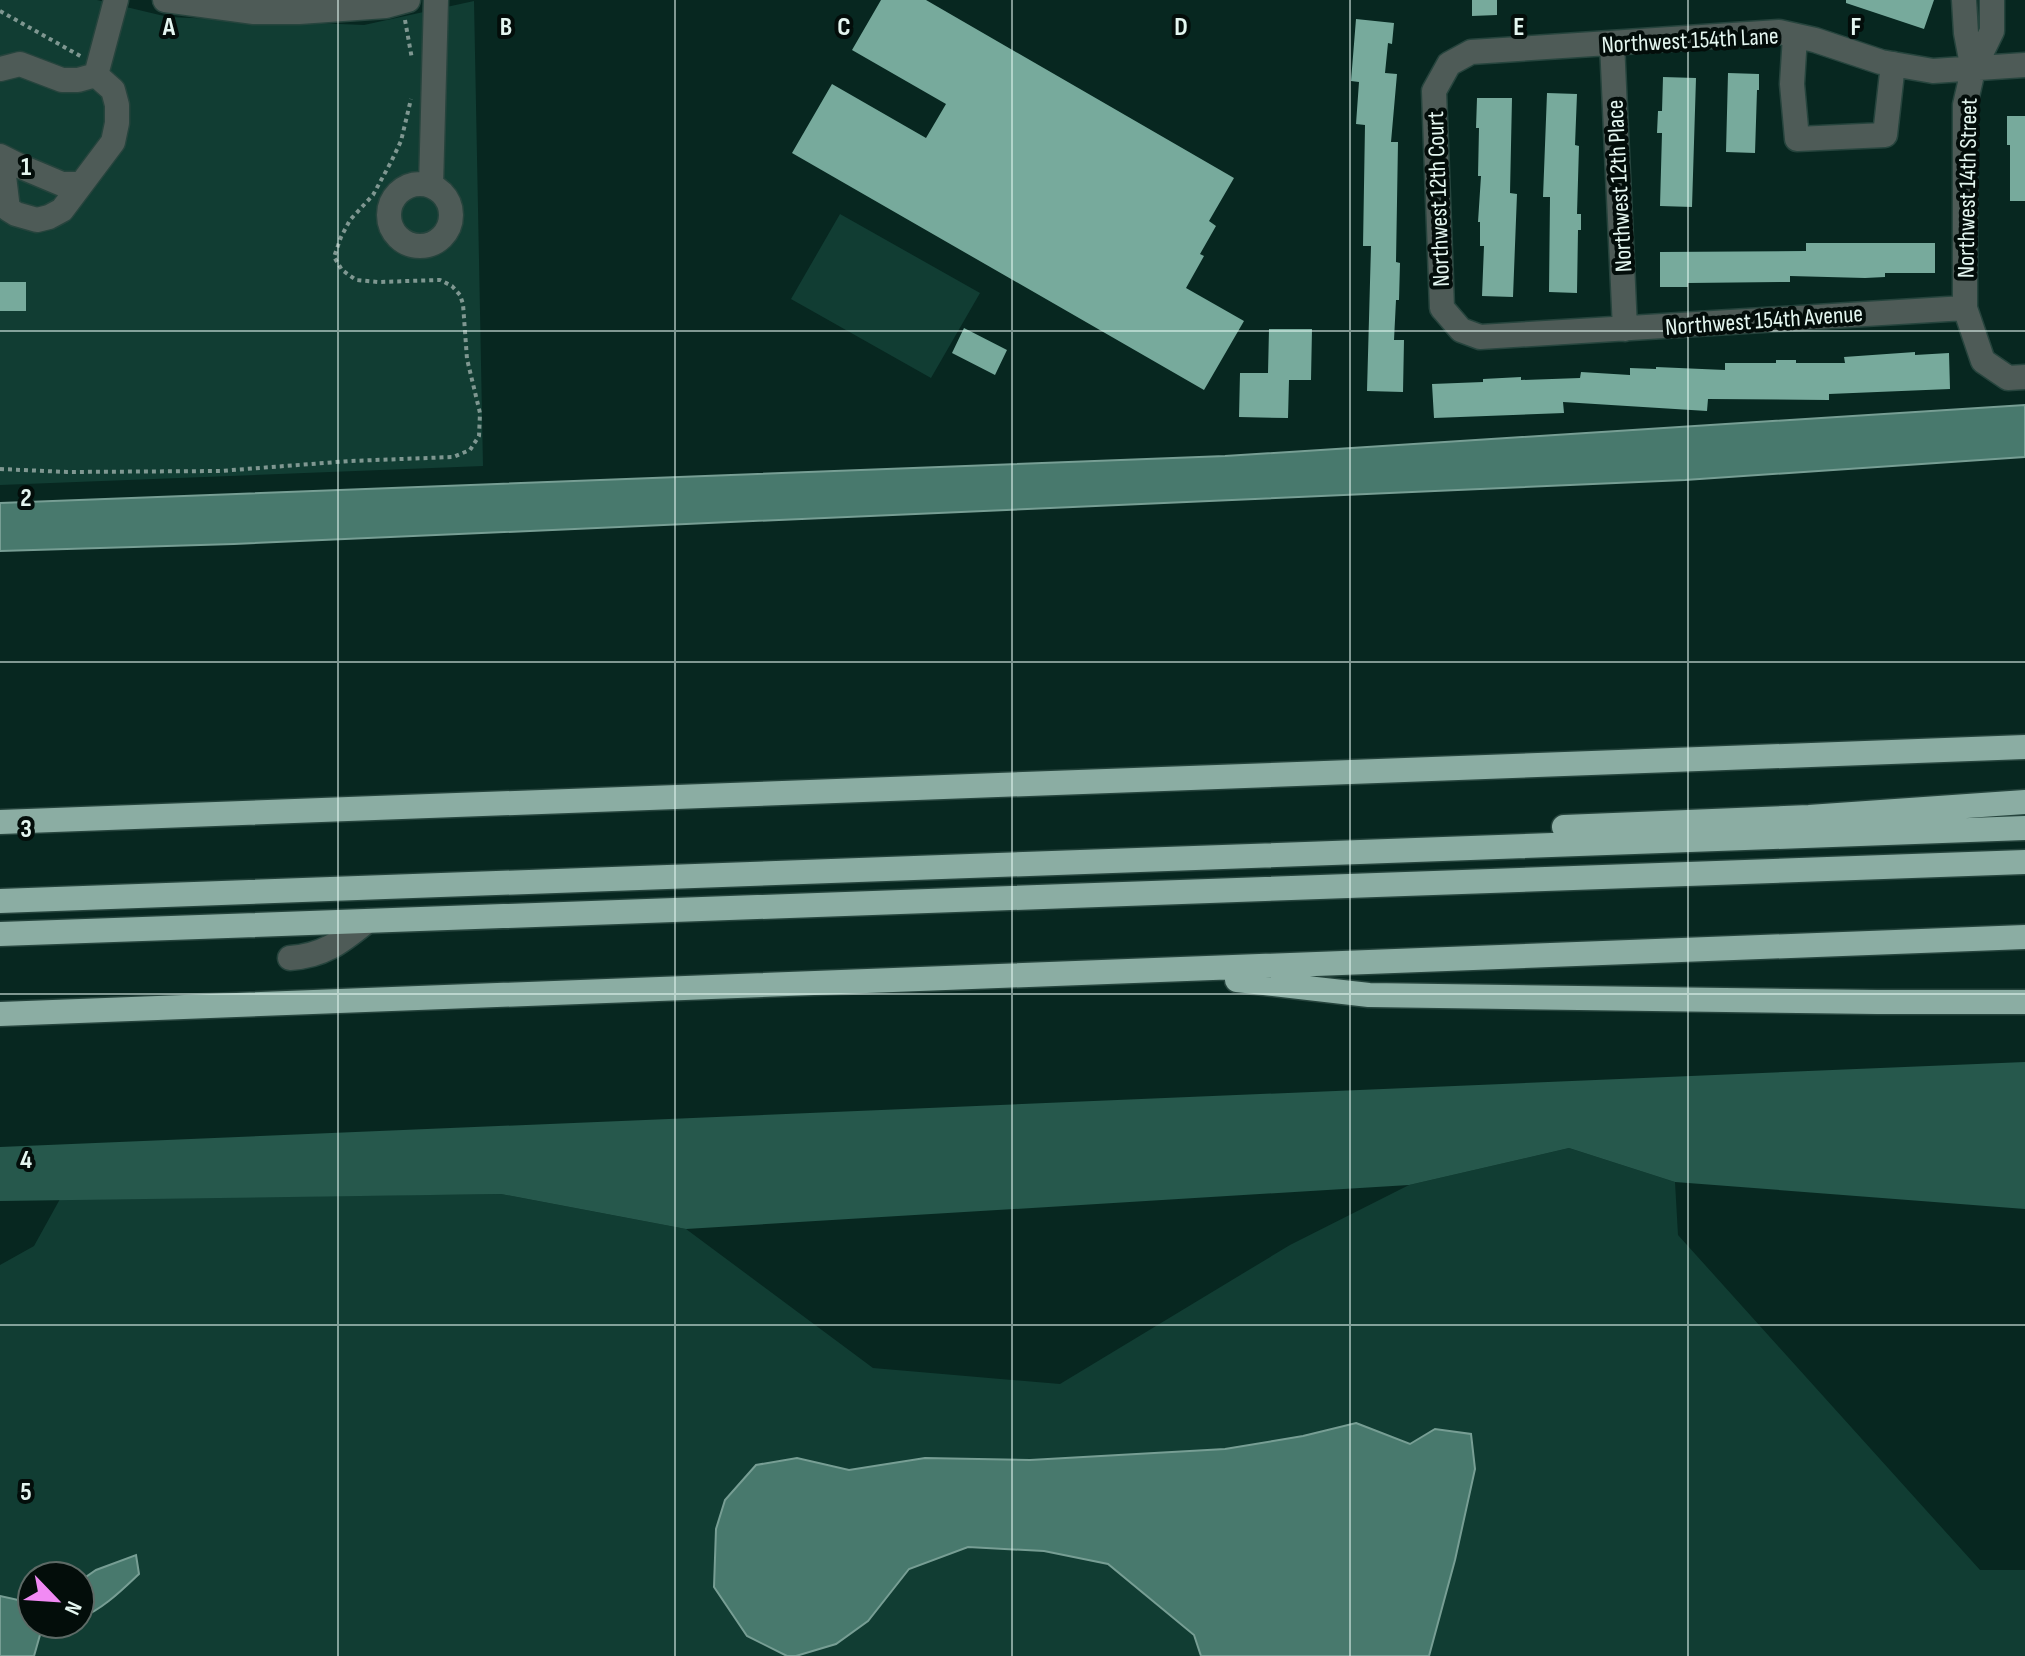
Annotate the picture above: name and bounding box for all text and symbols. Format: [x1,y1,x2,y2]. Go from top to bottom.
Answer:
text: A [162,12,176,43]
text: B [500,12,512,43]
text: C [837,12,851,43]
text: D [1174,12,1188,43]
text: E [1513,12,1525,43]
text: F [1851,12,1862,43]
street label: Northwest 154th Lane [1601,21,1779,60]
street label: Northwest 14th Street [1951,98,1984,278]
street label: Northwest 12th Place [1601,99,1638,273]
street label: Northwest 12th Court [1421,111,1456,287]
text: 1 [21,152,31,183]
street label: Northwest 154th Avenue [1664,299,1864,342]
text: 2 [20,483,32,514]
text: 3 [20,814,32,845]
text: 4 [20,1145,32,1176]
text: 5 [20,1477,32,1508]
north arrow [16,1560,96,1640]
text: N [58,1597,87,1619]

